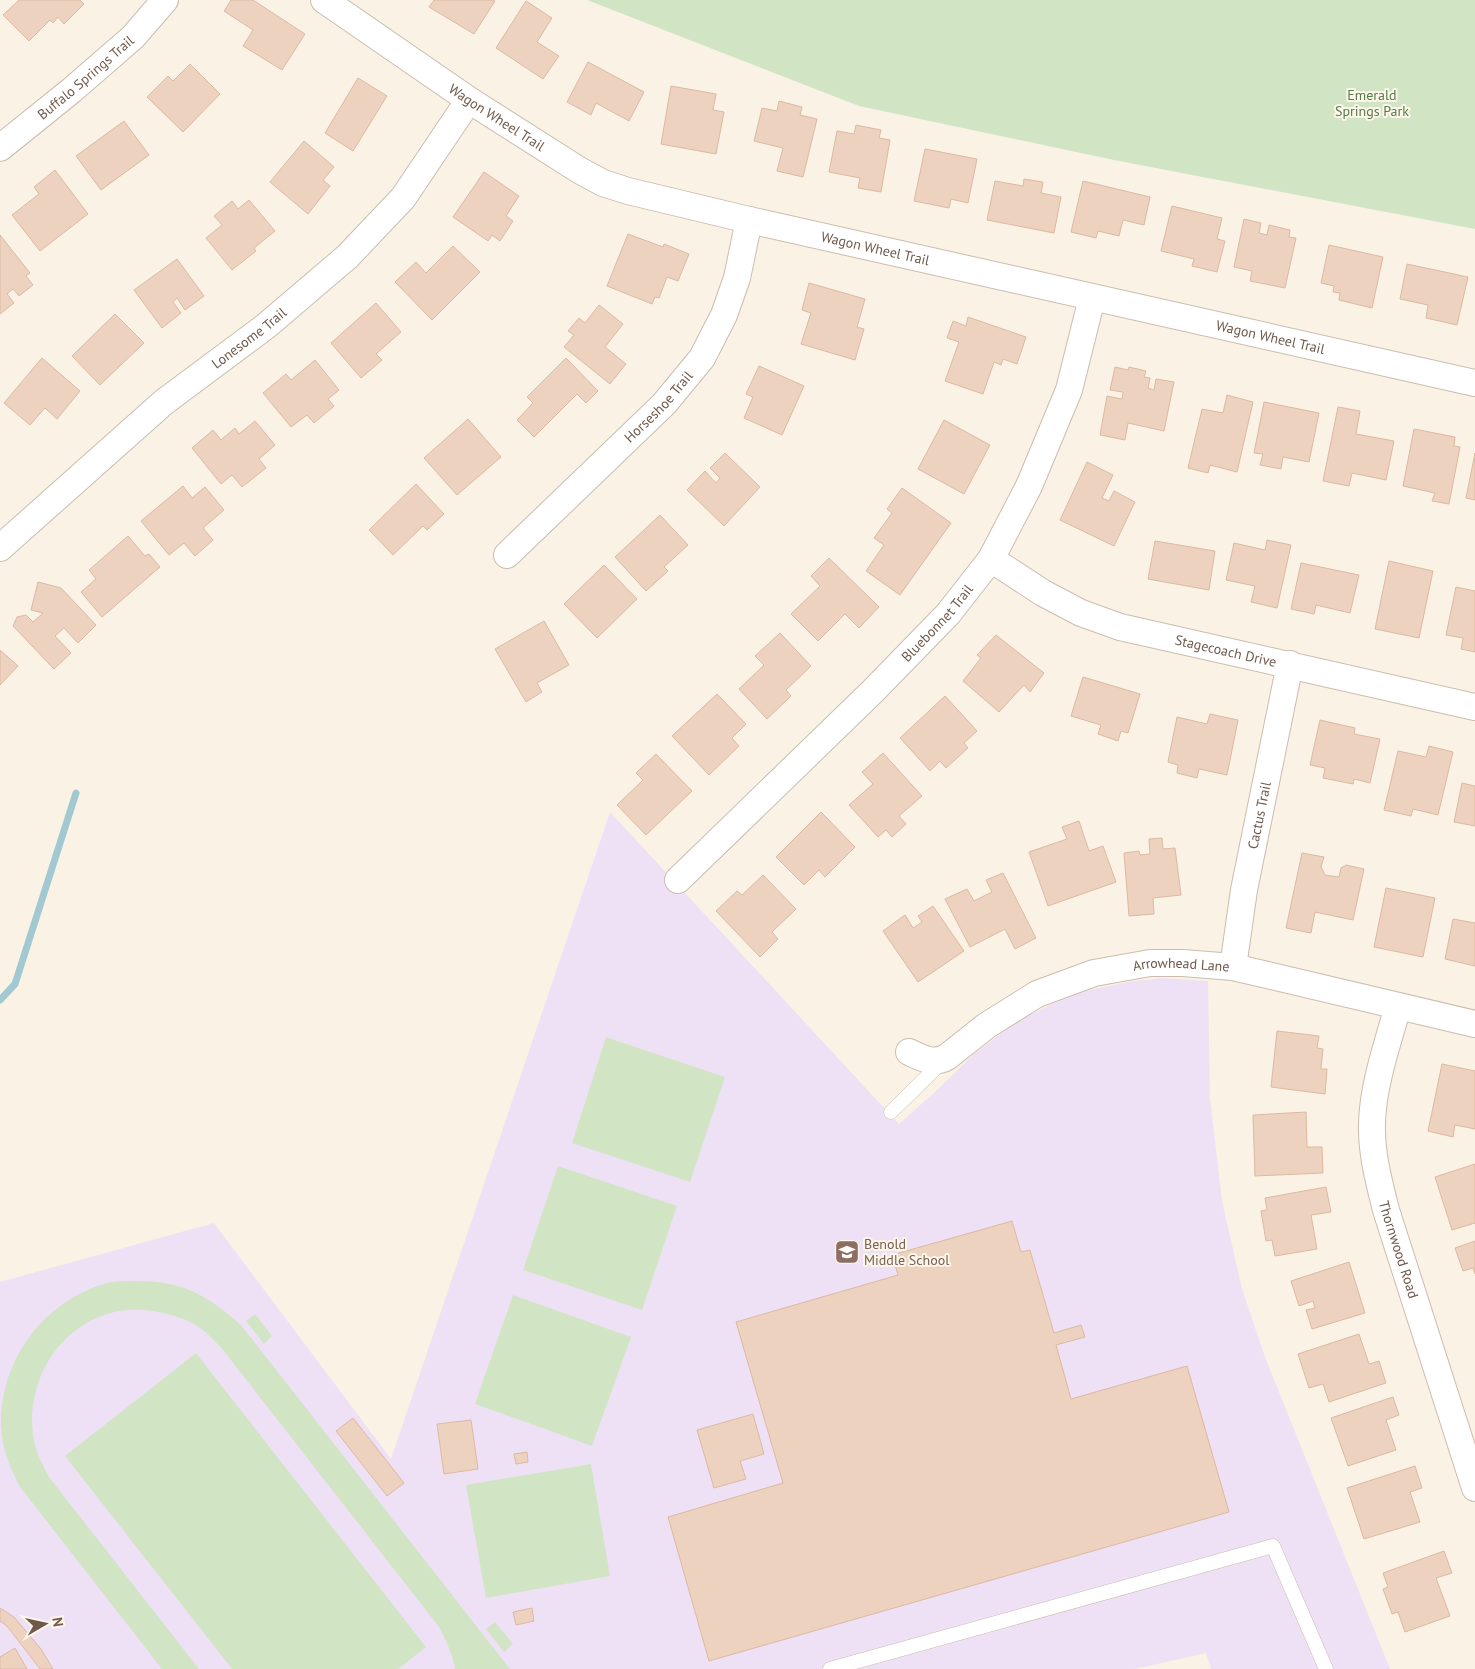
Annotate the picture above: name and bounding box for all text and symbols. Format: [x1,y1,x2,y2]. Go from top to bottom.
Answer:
street label: Buffalo Springs Trail [34,31,138,123]
street label: Wagon Wheel Trail [445,80,548,155]
park label: Emerald Springs Park [1335,86,1409,120]
street label: Wagon Wheel Trail [819,227,931,269]
street label: Lonesome Trail [208,303,290,372]
street label: Wagon Wheel Trail [1214,316,1327,358]
street label: Horseshoe Trail [620,367,697,446]
street label: Bluebonnet Trail [897,581,977,666]
street label: Stagecoach Drive [1173,631,1278,671]
street label: Cactus Trail [1244,780,1275,851]
street label: Arrowhead Lane [1131,954,1230,976]
street label: Thornwood Road [1375,1199,1423,1301]
place label: Benold Middle School [864,1235,949,1269]
school or university icon: Benold Middle School [834,1239,860,1265]
north arrow [20,1599,70,1649]
text: N [48,1616,67,1628]

